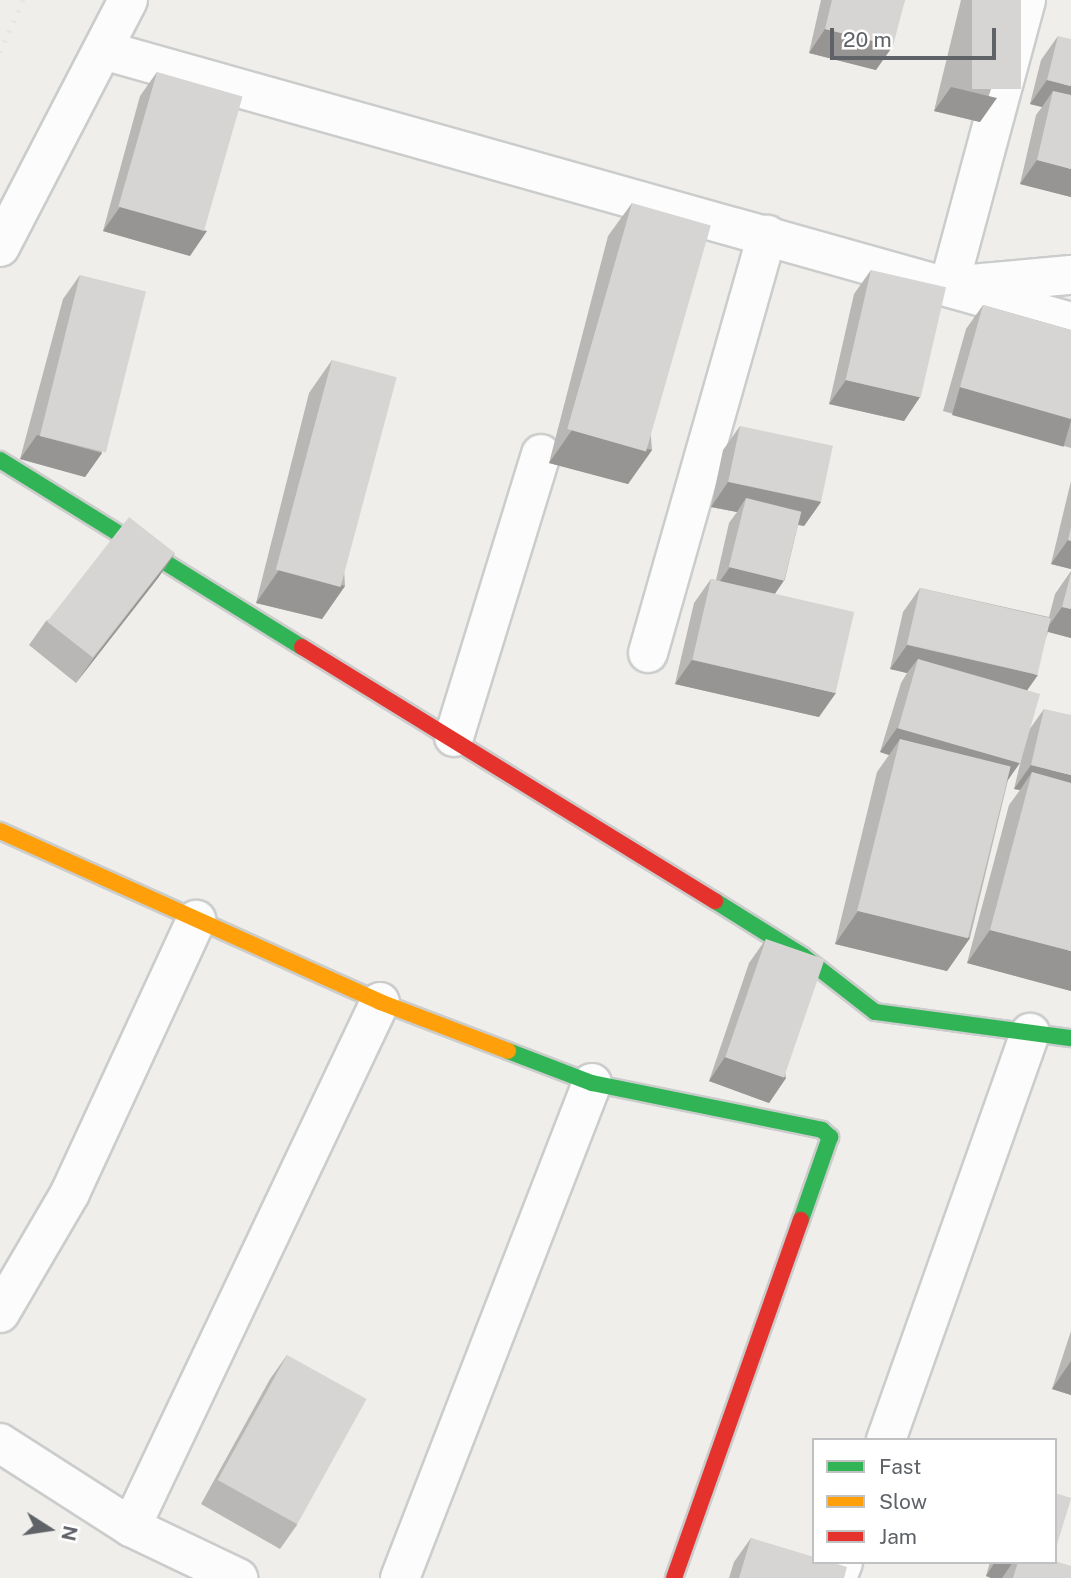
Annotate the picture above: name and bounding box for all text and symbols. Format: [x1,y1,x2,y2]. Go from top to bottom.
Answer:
scale bar [833,14,999,58]
text: 20 m [843,27,892,52]
legend [812,1438,1057,1564]
text: Fast [879,1454,921,1479]
text: Slow [879,1489,927,1514]
north arrow [14,1494,84,1564]
text: N [57,1524,82,1543]
text: Jam [879,1524,917,1549]

